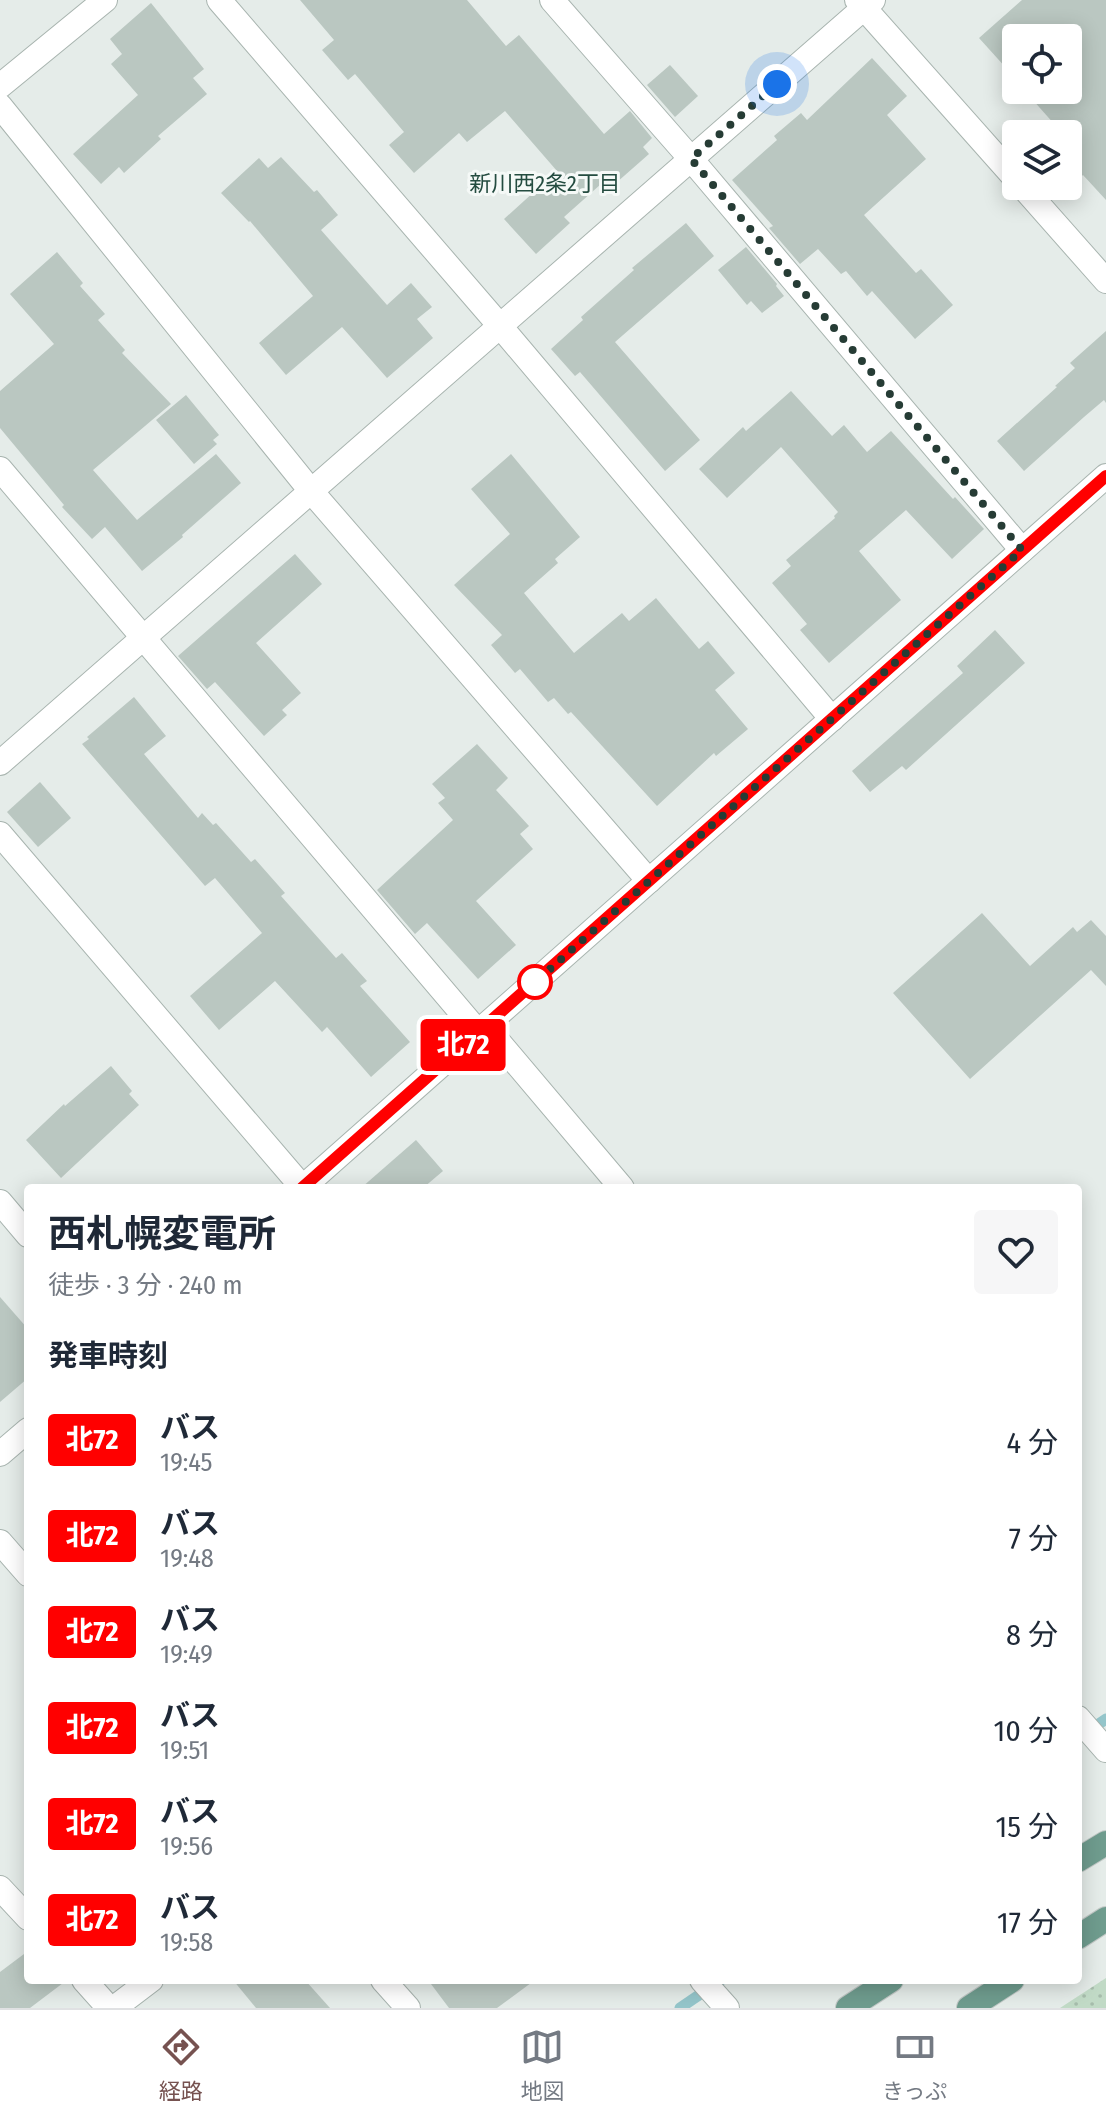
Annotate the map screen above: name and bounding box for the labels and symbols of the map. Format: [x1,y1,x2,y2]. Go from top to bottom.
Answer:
your location [757,64,797,104]
district label: 新川西2条2丁目 [469,170,621,197]
unlabelled marker [518,965,552,999]
line badge: 北72 [417,1019,509,1071]

